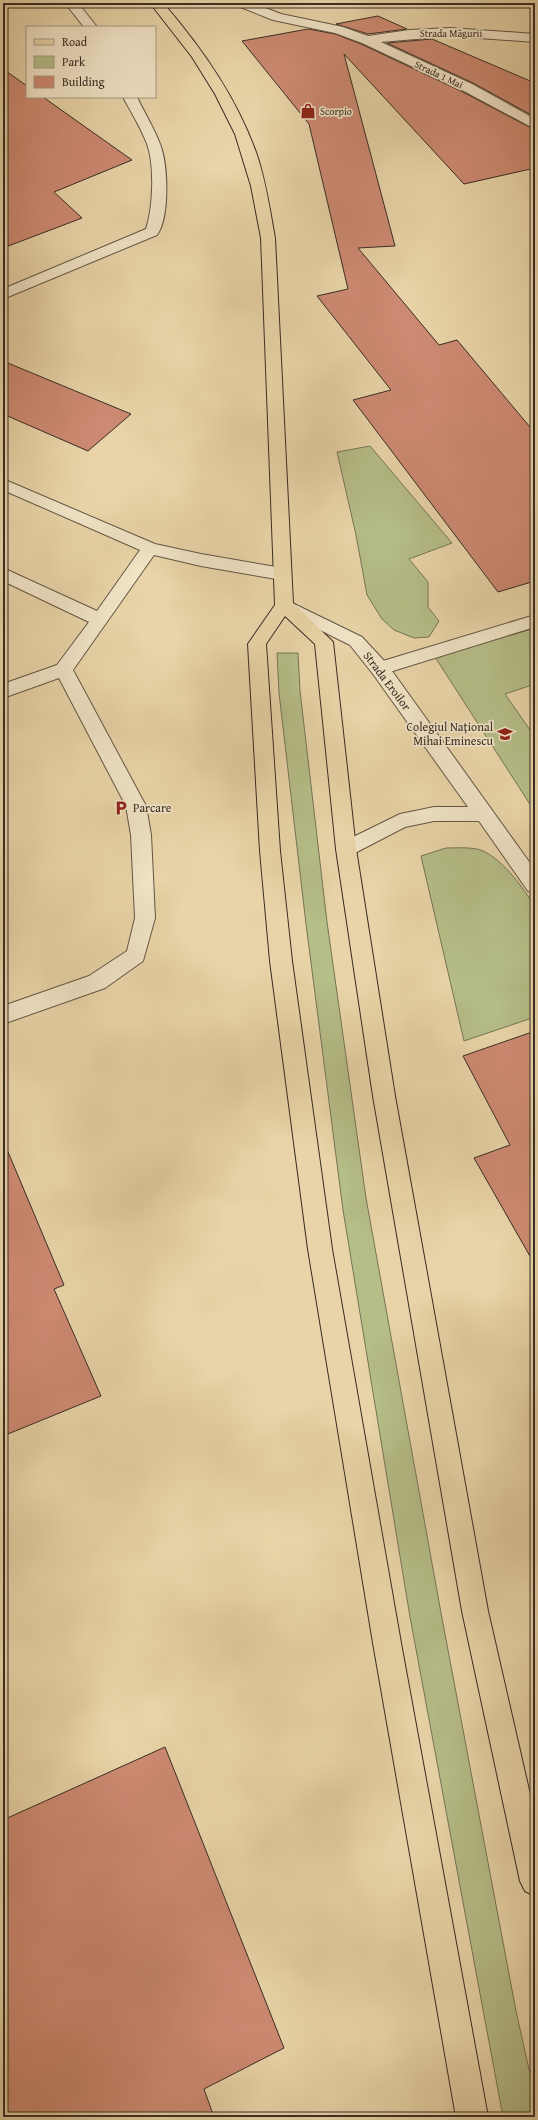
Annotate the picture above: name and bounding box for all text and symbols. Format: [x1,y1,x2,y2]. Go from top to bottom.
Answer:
legend [26,26,156,98]
street label: Strada Măgurii [420,26,482,41]
text: Road [62,33,88,50]
text: Park [62,53,86,70]
street label: Strada 1 Mai [412,57,466,92]
text: Building [62,73,105,90]
shop icon: Scorpio [299,102,317,120]
place label: Scorpio [320,104,352,119]
street label: Strada Eroilor [360,648,415,714]
place label: Colegiul Național Mihai Eminescu [406,718,494,749]
school or university icon: Colegiul Național Mihai Eminescu [496,725,514,743]
parking icon: Parcare [112,799,130,817]
place label: Parcare [133,799,172,816]

